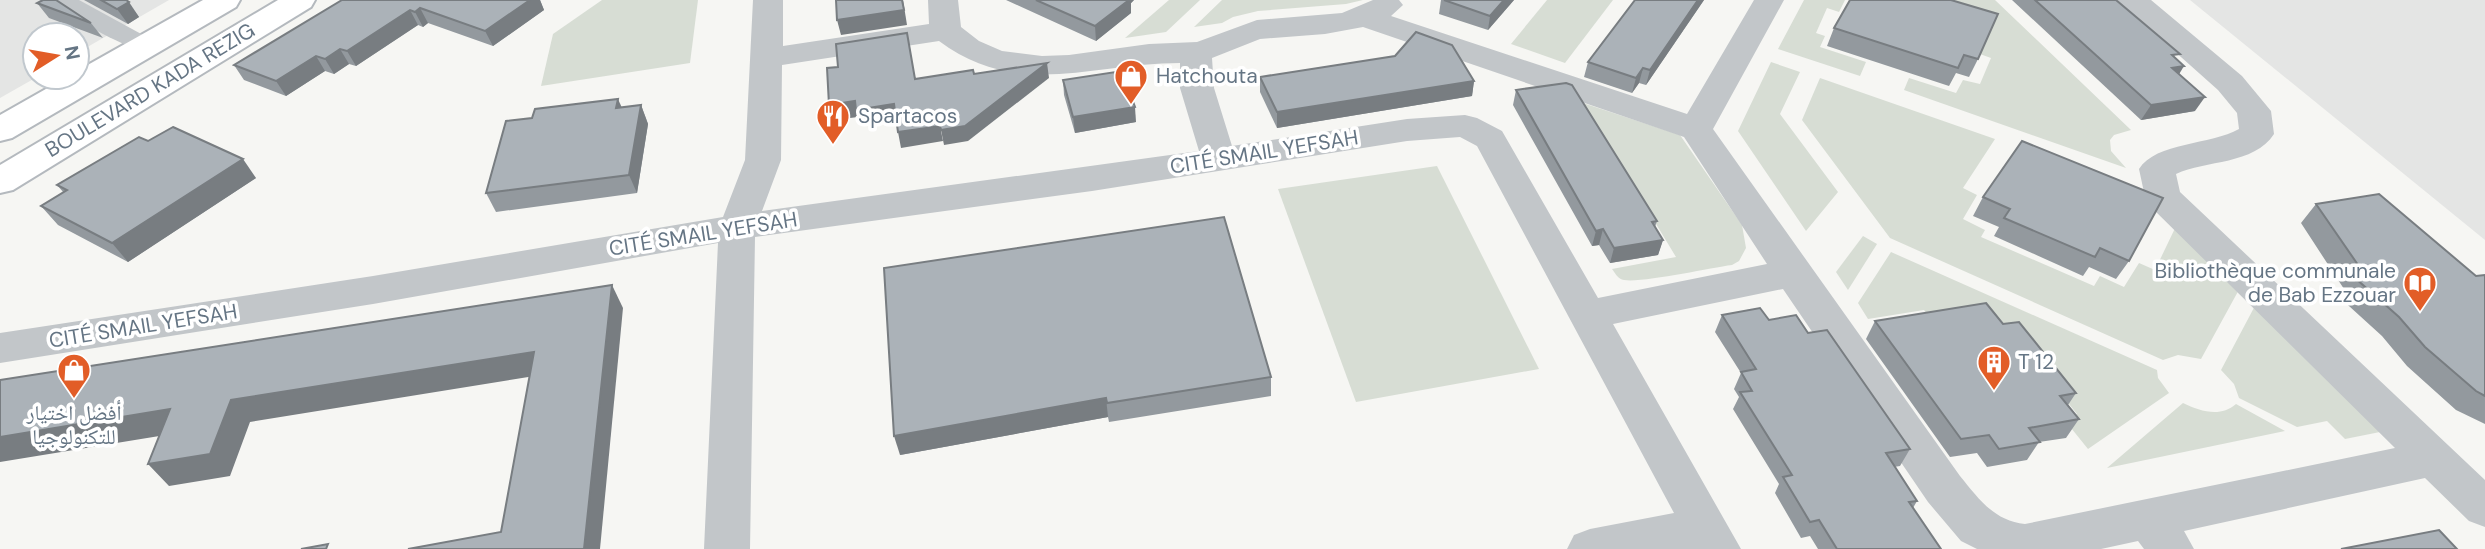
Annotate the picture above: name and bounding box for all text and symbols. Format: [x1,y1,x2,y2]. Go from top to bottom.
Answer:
street label: BOULEVARD KADA REZIG [40,16,260,164]
north arrow [21,21,91,91]
text: N [59,44,86,62]
shop icon: Hatchouta [1112,57,1150,106]
place label: Hatchouta [1156,62,1258,90]
restaurant icon: Spartacos [814,97,852,146]
place label: Spartacos [858,102,957,130]
street label: CITÉ SMAIL YEFSAH [1168,123,1360,181]
street label: CITÉ SMAIL YEFSAH [607,205,799,263]
place label: Bibliothèque communale de Bab Ezzouar [2154,257,2396,309]
library icon: Bibliothèque communale de Bab Ezzouar [2401,264,2439,313]
street label: CITÉ SMAIL YEFSAH [47,297,239,355]
building icon: T 12 [1975,343,2013,392]
place label: T 12 [2018,348,2054,376]
shop icon: أفضل اختيار للتكنولوجيا [55,351,93,400]
place label: أفضل اختيار للتكنولوجيا [25,399,122,451]

